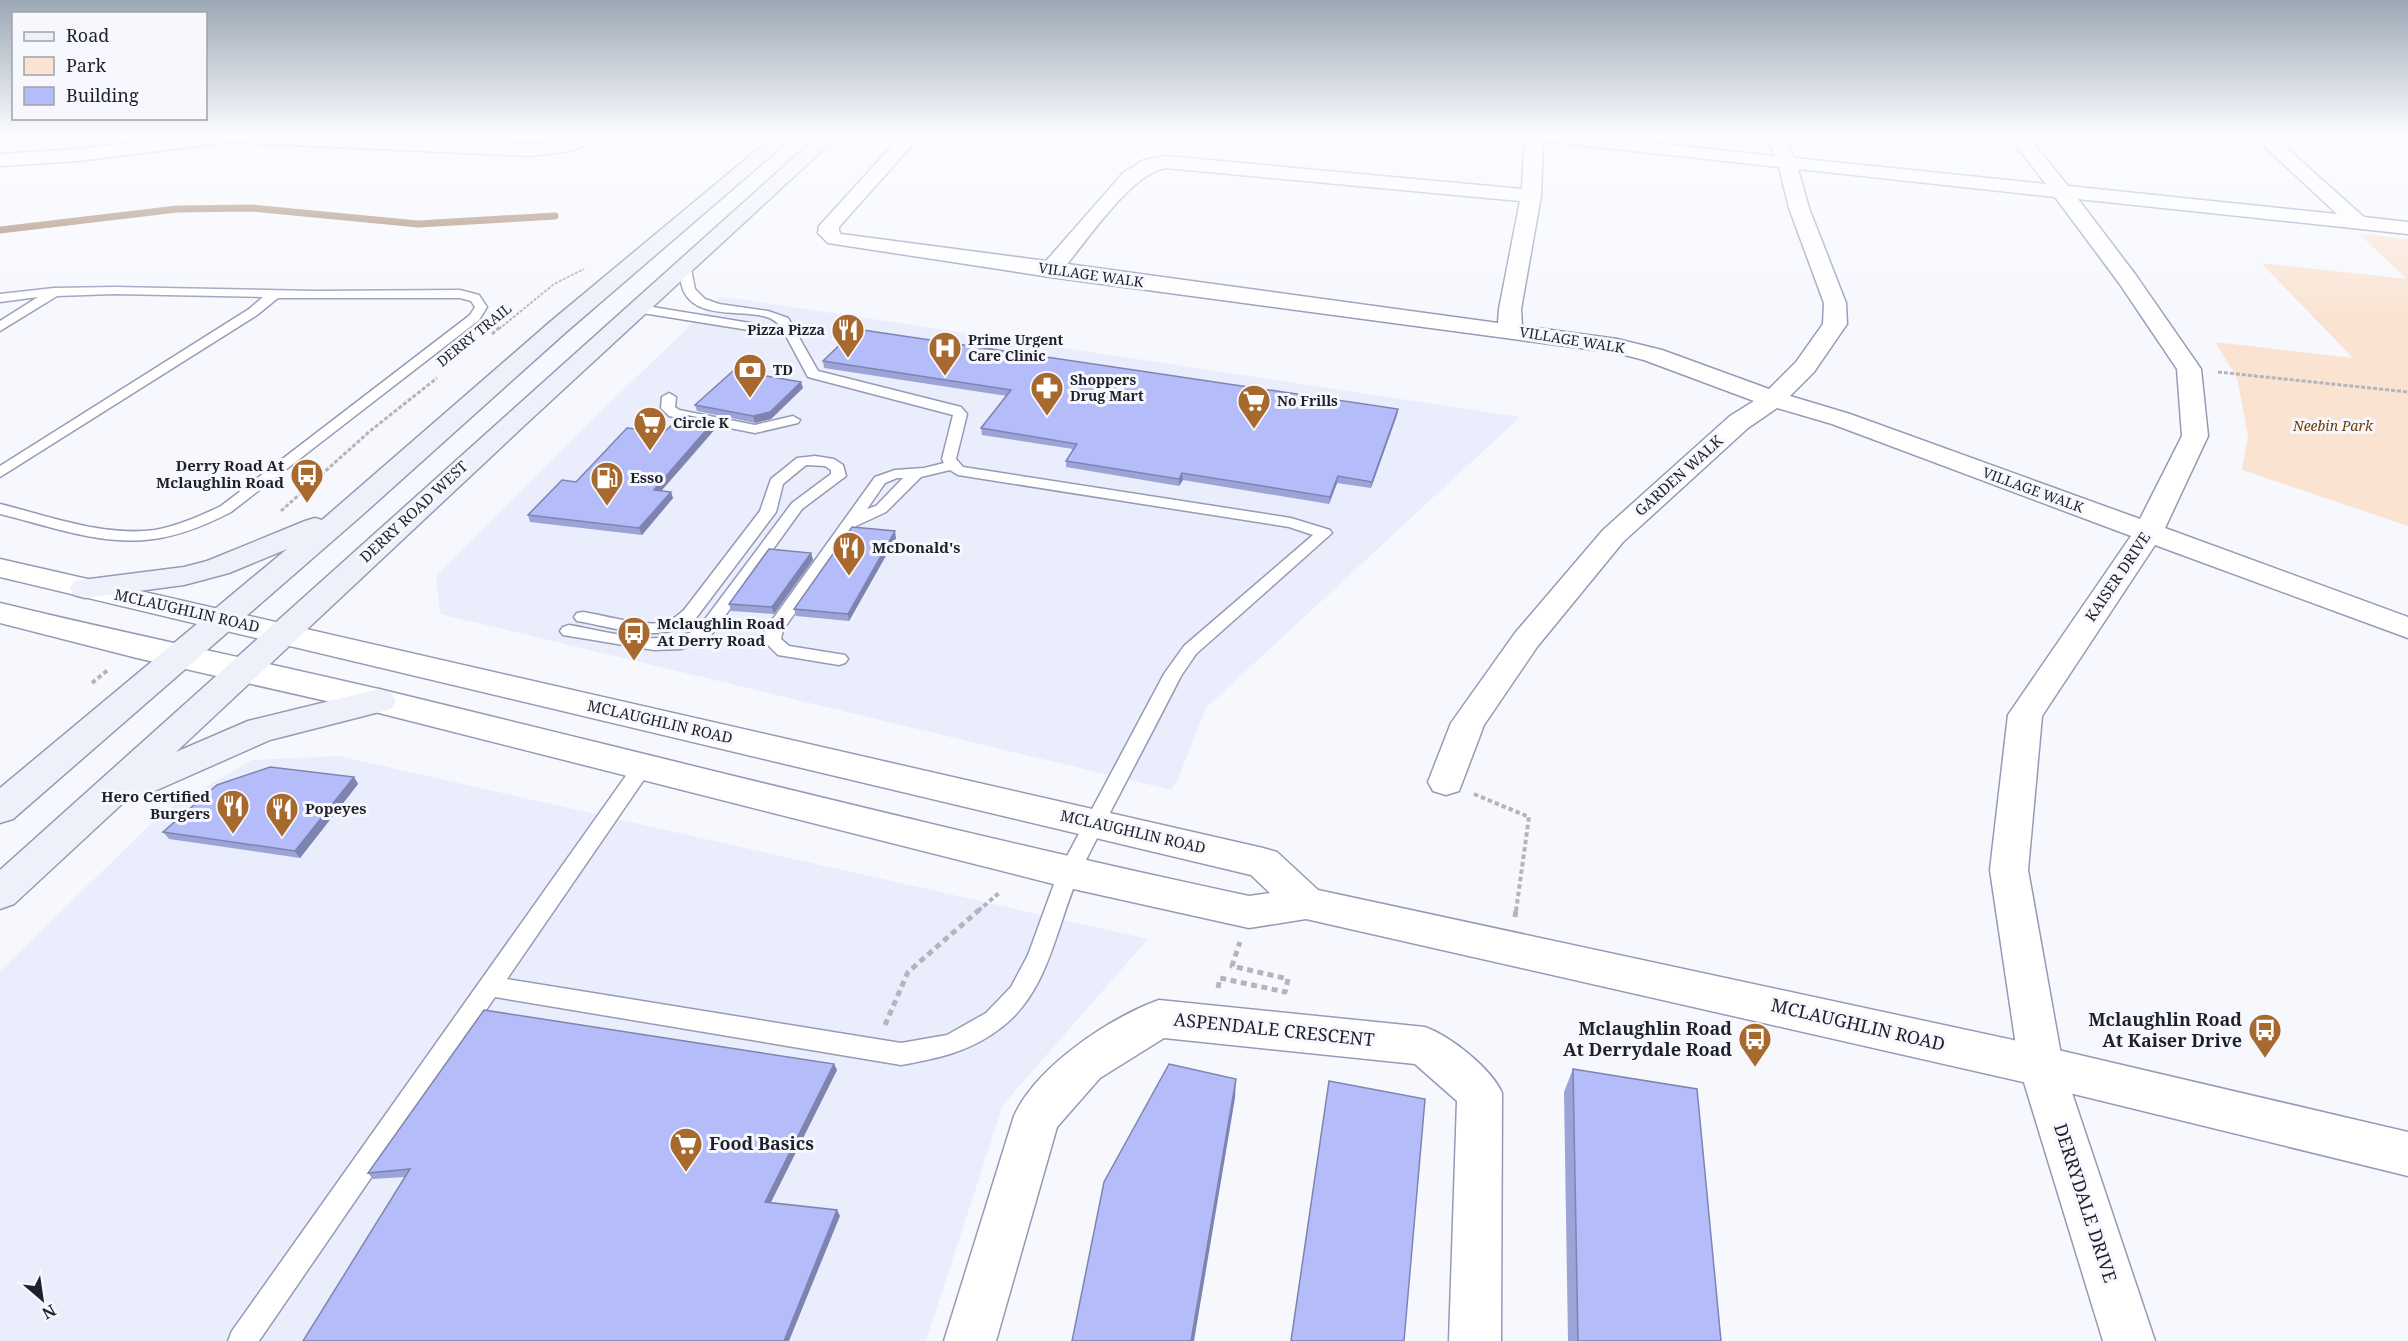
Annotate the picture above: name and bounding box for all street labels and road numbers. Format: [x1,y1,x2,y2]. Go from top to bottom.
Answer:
street label: VILLAGE WALK [1037,258,1145,291]
street label: DERRY TRAIL [432,299,515,371]
street label: VILLAGE WALK [1518,322,1626,357]
street label: GARDEN WALK [1630,430,1727,520]
street label: DERRY ROAD WEST [355,456,472,567]
street label: VILLAGE WALK [1980,462,2086,517]
street label: KAISER DRIVE [2080,528,2154,625]
street label: MCLAUGHLIN ROAD [113,584,262,636]
street label: MCLAUGHLIN ROAD [586,695,735,747]
street label: MCLAUGHLIN ROAD [1059,805,1208,857]
street label: MCLAUGHLIN ROAD [1769,992,1948,1056]
street label: ASPENDALE CRESCENT [1173,1007,1376,1051]
street label: DERRYDALE DRIVE [2049,1120,2123,1285]

